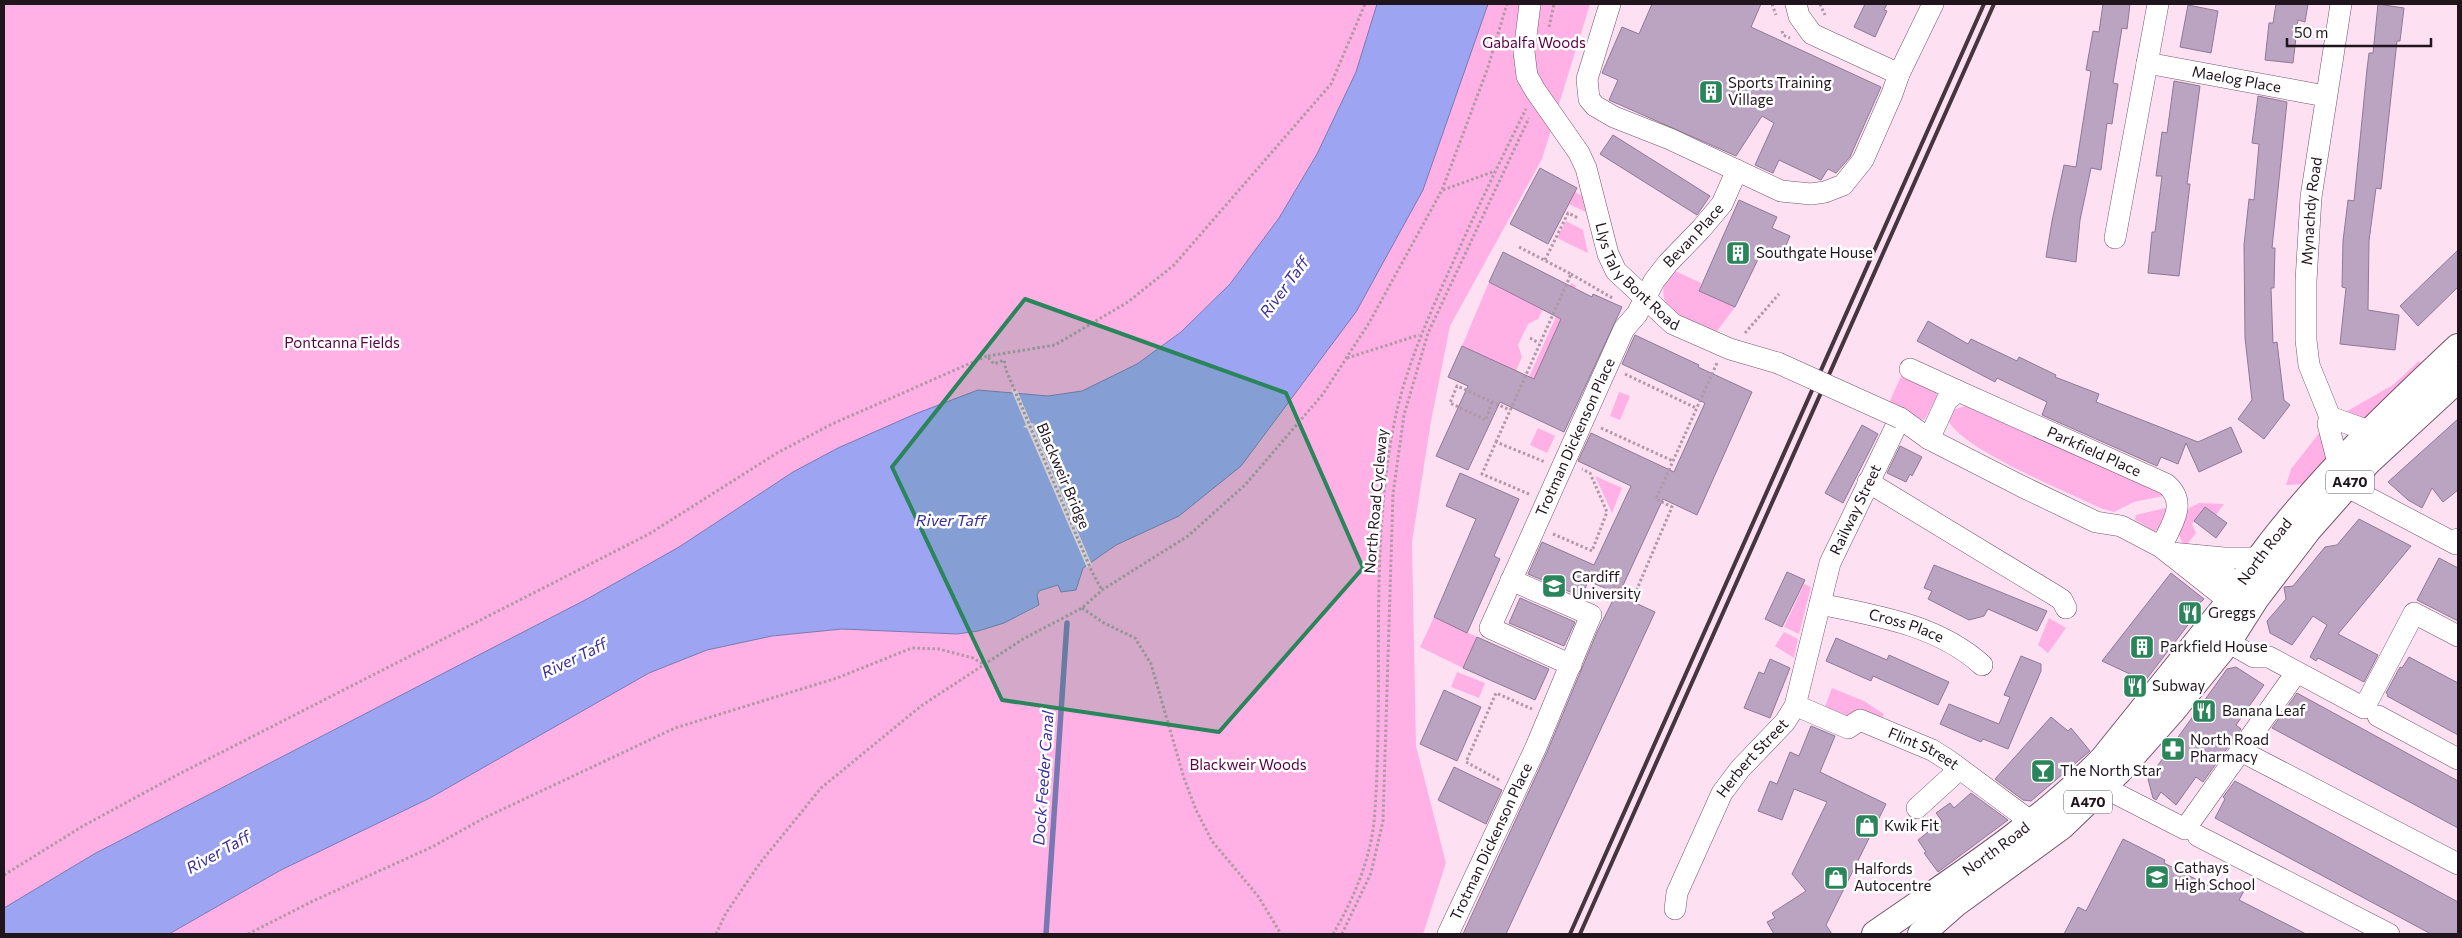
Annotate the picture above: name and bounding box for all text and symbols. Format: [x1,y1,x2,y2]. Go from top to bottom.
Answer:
scale bar [2287,15,2431,47]
text: 50 m [2294,23,2328,41]
park label: Gabalfa Woods [1482,33,1586,51]
street label: Maelog Place [2191,62,2283,96]
place label: Sports Training Village [1728,73,1832,108]
building icon: Sports Training Village [1698,79,1724,105]
street label: Mynachdy Road [2297,156,2325,266]
street label: Bevan Place [1659,199,1727,271]
street label: Llys Tal y Bont Road [1592,220,1682,334]
building icon: Southgate House [1725,240,1751,266]
place label: Southgate House [1756,243,1873,261]
water label: River Taff [1255,252,1313,320]
park label: Pontcanna Fields [284,333,400,351]
street label: Trotman Dickenson Place [1531,355,1618,519]
street label: Blackweir Bridge [1033,420,1094,531]
street label: Parkfield Place [2045,422,2144,480]
street label: North Road Cycleway [1360,427,1390,574]
street label: Railway Street [1825,461,1884,557]
road number: A470 [2326,471,2374,494]
water label: River Taff [916,510,988,529]
street label: North Road [2233,514,2295,588]
place label: Cardiff University [1572,567,1641,602]
school or university icon: Cardiff University [1541,573,1567,599]
restaurant icon: Greggs [2177,600,2203,626]
place label: Greggs [2208,603,2256,621]
street label: Cross Place [1867,604,1947,646]
water label: River Taff [538,633,611,682]
building icon: Parkfield House [2129,634,2155,660]
place label: Parkfield House [2160,637,2268,655]
restaurant icon: Subway [2122,673,2148,699]
place label: Subway [2152,676,2205,694]
restaurant icon: Banana Leaf [2191,698,2217,724]
place label: Banana Leaf [2222,701,2306,719]
water label: Dock Feeder Canal [1028,709,1057,846]
street label: Herbert Street [1712,714,1791,801]
street label: Flint Street [1886,723,1963,773]
place label: North Road Pharmacy [2190,730,2269,765]
pharmacy icon: North Road Pharmacy [2160,736,2186,762]
park label: Blackweir Woods [1190,755,1307,773]
bar icon: The North Star [2030,758,2056,784]
street label: Trotman Dickenson Place [1446,760,1535,923]
place label: The North Star [2060,761,2162,779]
road number: A470 [2064,790,2112,814]
shop icon: Kwik Fit [1854,813,1880,839]
place label: Kwik Fit [1884,816,1939,834]
street label: North Road [1959,818,2033,879]
water label: River Taff [182,825,255,877]
place label: Cathays High School [2174,858,2255,893]
place label: Halfords Autocentre [1854,859,1931,894]
school or university icon: Cathays High School [2144,864,2170,890]
shop icon: Halfords Autocentre [1823,865,1849,891]

